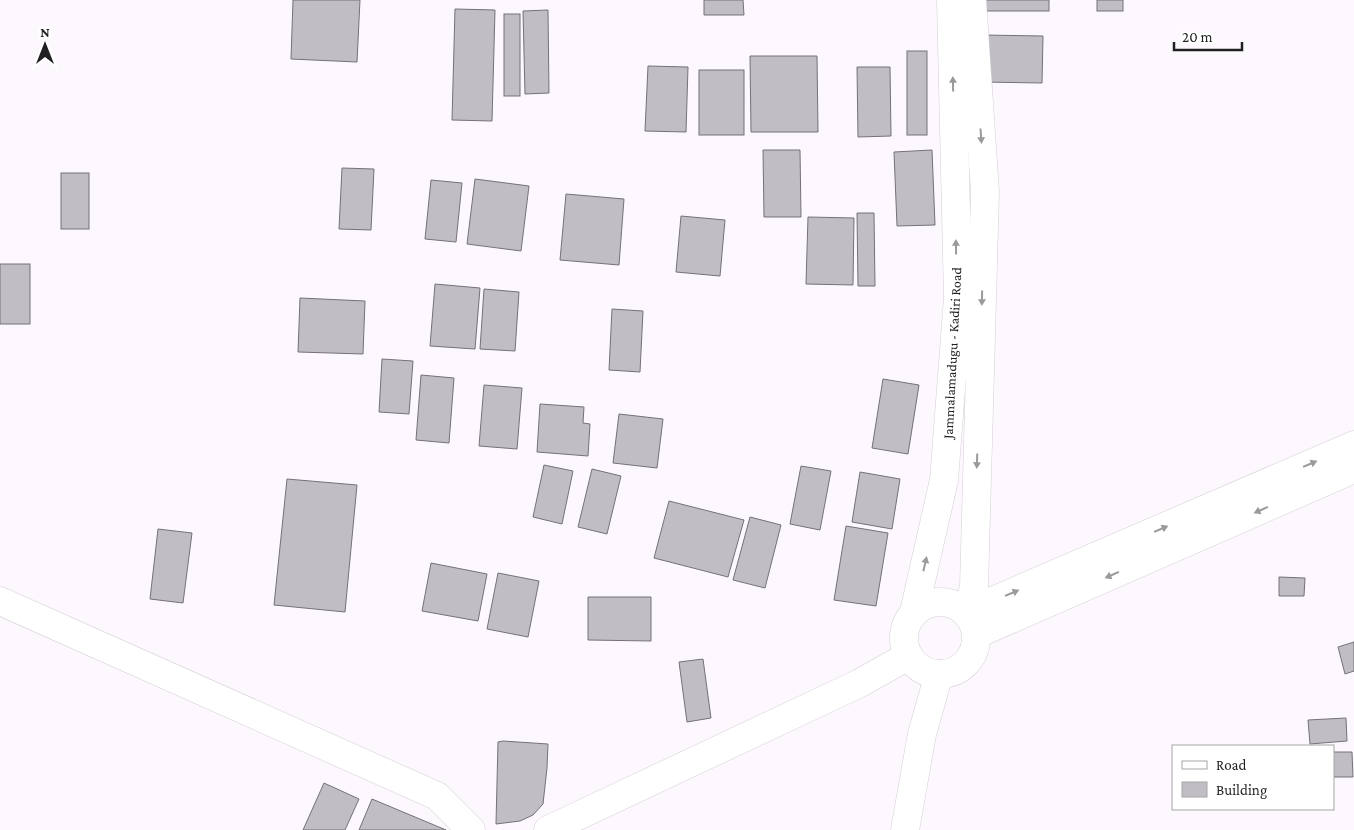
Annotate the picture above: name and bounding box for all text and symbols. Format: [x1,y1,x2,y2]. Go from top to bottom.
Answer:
north arrow [20,20,70,70]
scale bar [1174,20,1242,52]
text: N [40,24,50,40]
text: 20 m [1182,29,1213,45]
one-way arrow [948,76,956,92]
one-way arrow [977,128,985,144]
one-way arrow [952,239,960,255]
street label: Jammalamadugu - Kadiri Road [939,266,965,441]
one-way arrow [978,291,986,307]
one-way arrow [973,453,981,469]
one-way arrow [1303,460,1317,468]
one-way arrow [1254,506,1268,514]
one-way arrow [1154,524,1168,532]
one-way arrow [921,557,929,572]
one-way arrow [1105,571,1119,579]
one-way arrow [1005,589,1019,597]
legend [1172,745,1334,810]
text: Road [1216,757,1247,773]
text: Building [1216,782,1267,799]

